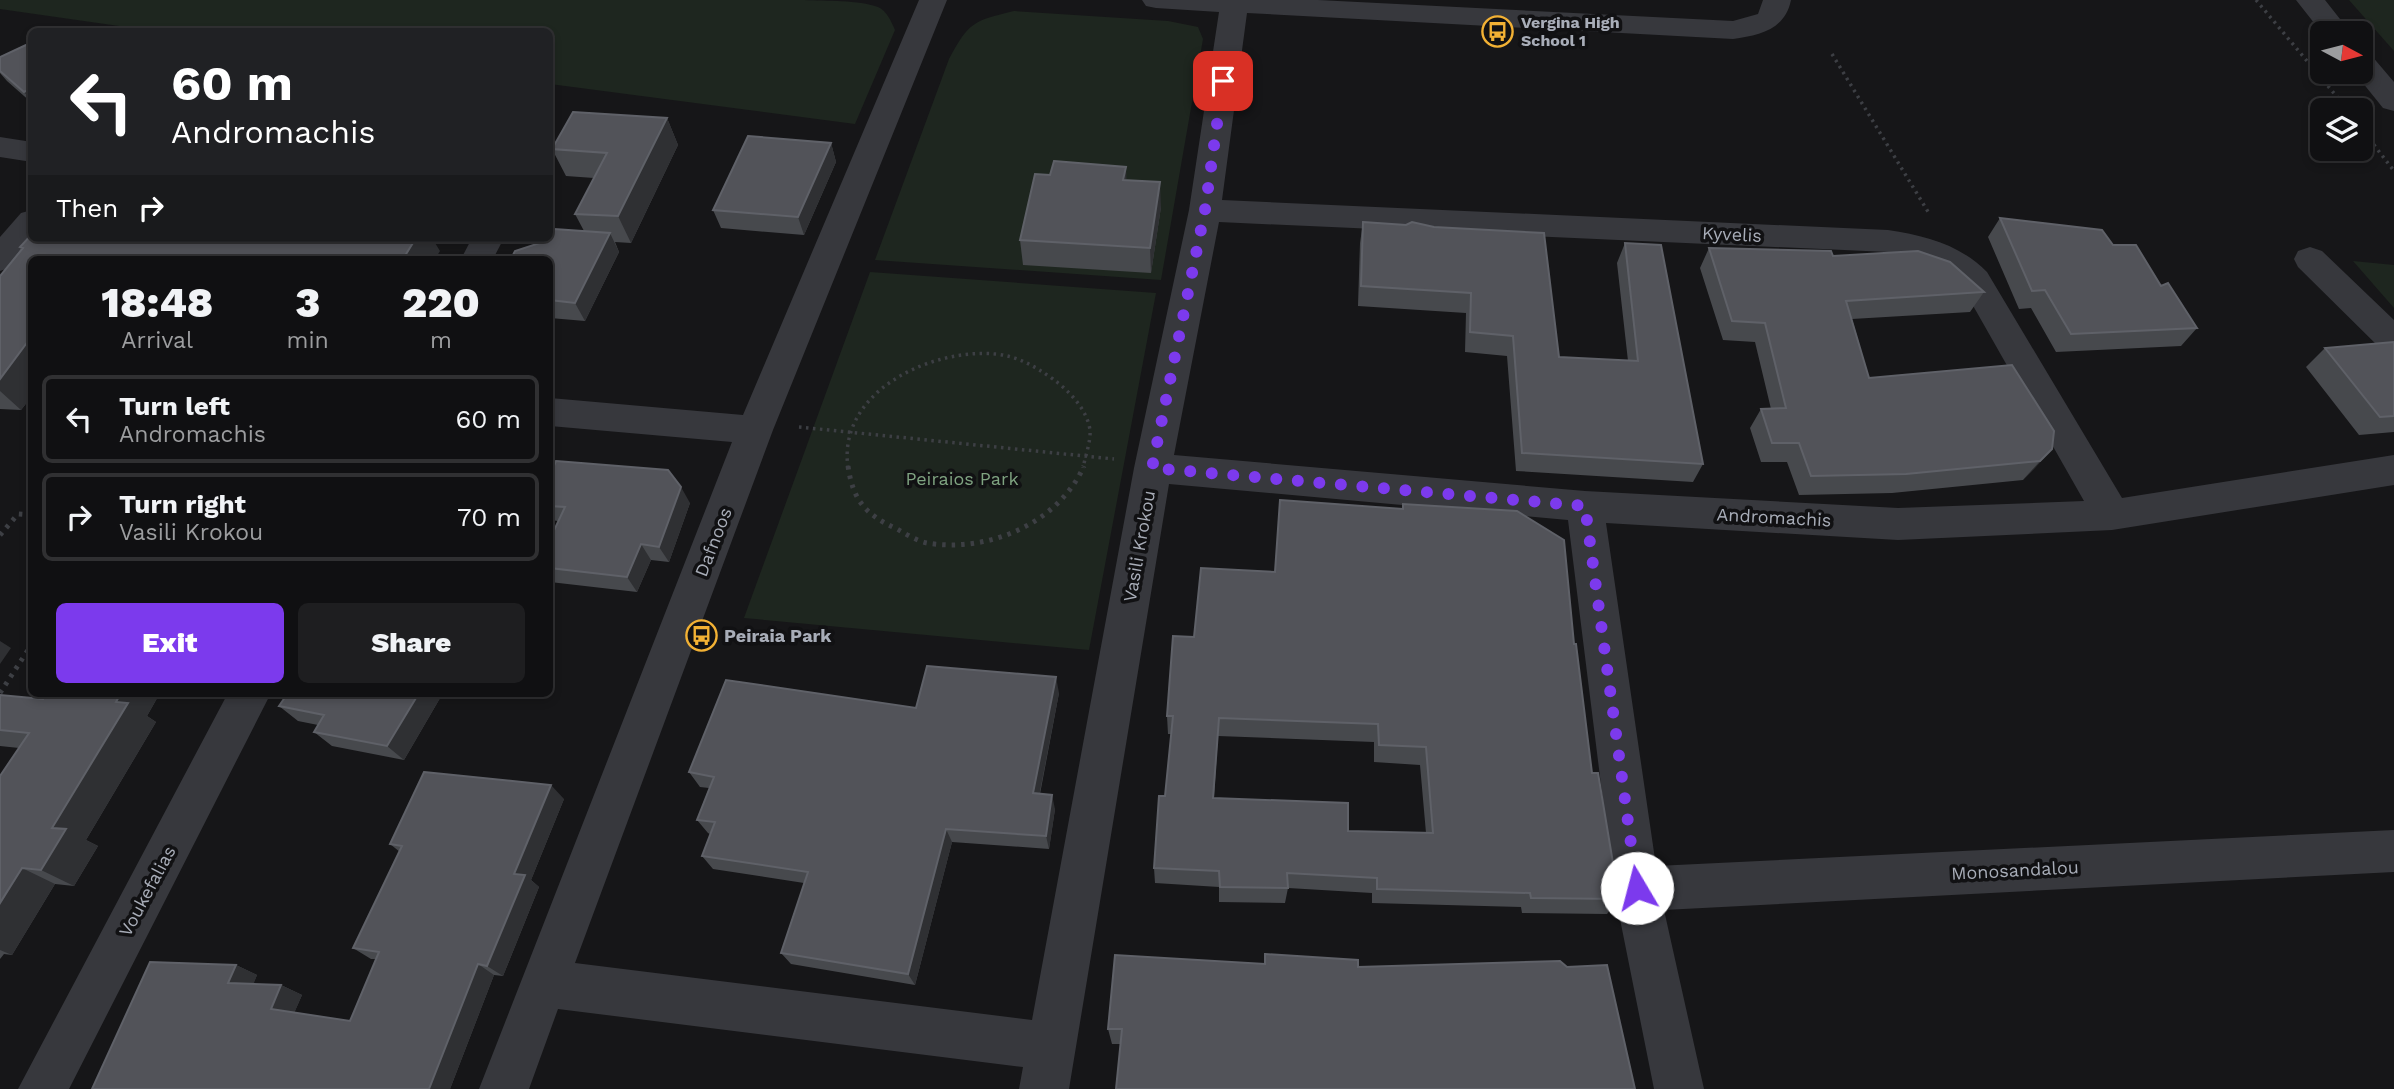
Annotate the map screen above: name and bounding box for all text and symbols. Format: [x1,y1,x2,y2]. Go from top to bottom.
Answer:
place label: Vergina High School 1 [1521,13,1620,50]
bus stop icon: Vergina High School 1 [1481,14,1515,48]
north arrow [2310,21,2373,84]
map controls [2310,21,2373,161]
pin [1193,51,1253,111]
text: 60 m [171,54,293,112]
icon: left [56,56,147,147]
icon: arrive [1204,62,1242,100]
button: layers [2310,98,2373,161]
text: Andromachis [171,113,375,151]
icon: right [132,189,170,227]
text: Then [56,193,118,223]
street label: Kyvelis [1702,222,1762,246]
text: 18:48 [101,278,213,327]
text: 3 [295,278,320,327]
text: 220 [402,278,480,327]
text: Arrival [121,327,193,354]
text: min [287,327,329,354]
text: m [430,327,452,354]
text: Turn left [119,391,230,421]
icon: left [60,400,98,438]
text: 60 m [455,404,521,434]
text: Andromachis [119,421,266,448]
park label: Peiraios Park [905,468,1019,489]
text: Turn right [119,489,246,519]
street label: Vasili Krokou [1119,489,1159,603]
icon: right [60,498,98,536]
text: 70 m [457,502,521,532]
street label: Dafnoos [690,504,736,580]
street label: Andromachis [1716,504,1832,530]
text: Vasili Krokou [119,519,263,546]
button: Exit [56,603,284,683]
button: Share [298,603,525,683]
bus stop icon: Peiraia Park [684,618,718,652]
place label: Peiraia Park [724,625,832,646]
street label: Voukefalias [114,842,180,940]
position arrow [1600,851,1674,925]
street label: Monosandalou [1951,856,2079,884]

